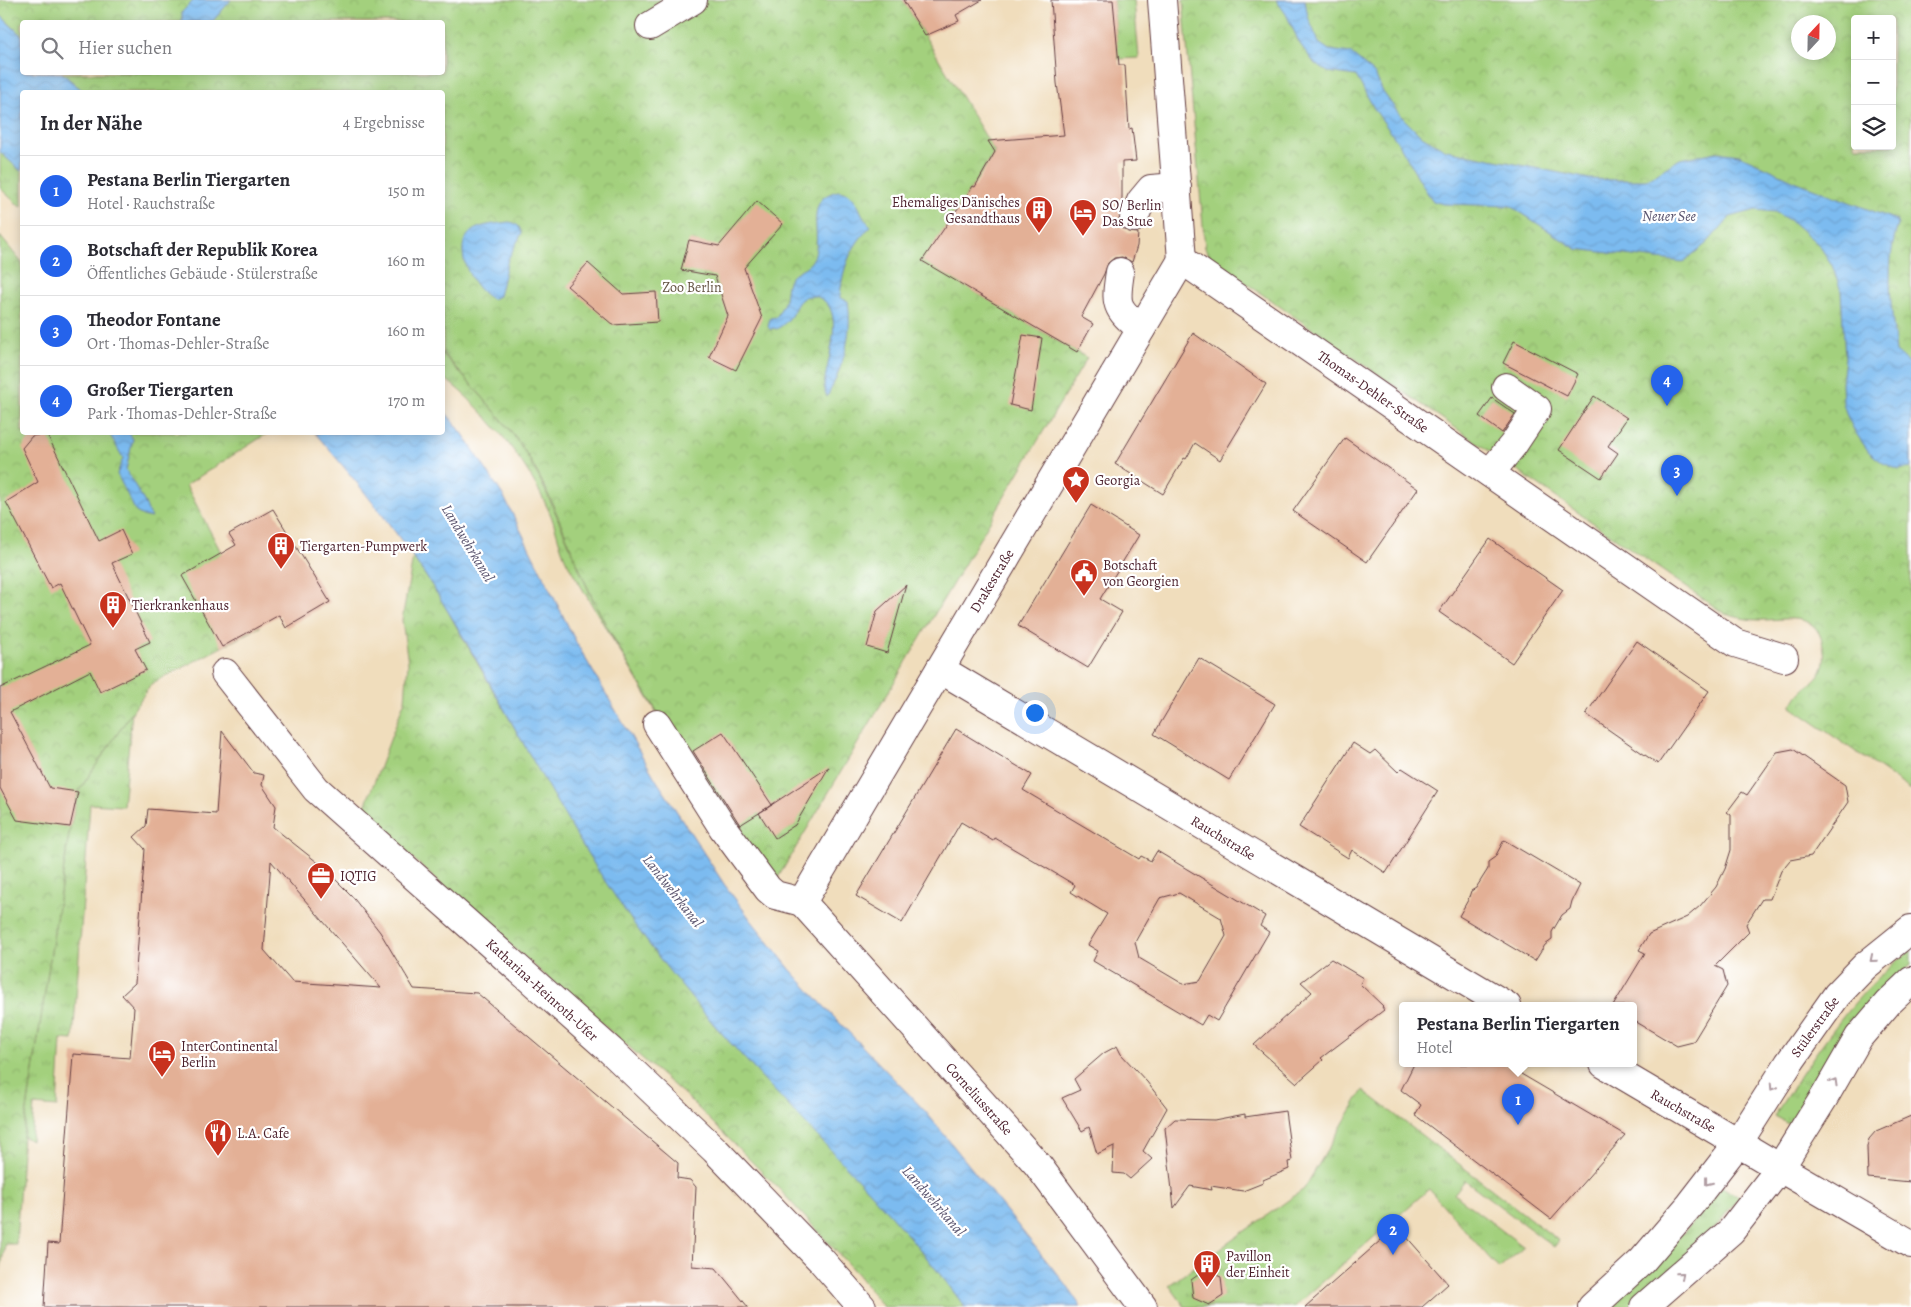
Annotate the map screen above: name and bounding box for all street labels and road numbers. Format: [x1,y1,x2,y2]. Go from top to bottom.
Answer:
street label: Thomas-Dehler-Straße [1314,346,1432,438]
street label: Drakestraße [966,546,1018,616]
street label: Rauchstraße [1187,811,1259,865]
street label: Katharina-Heinroth-Ufer [482,934,603,1046]
street label: Stülerstraße [1786,993,1844,1061]
street label: Corneliusstraße [941,1059,1017,1139]
street label: Rauchstraße [1647,1085,1719,1137]

